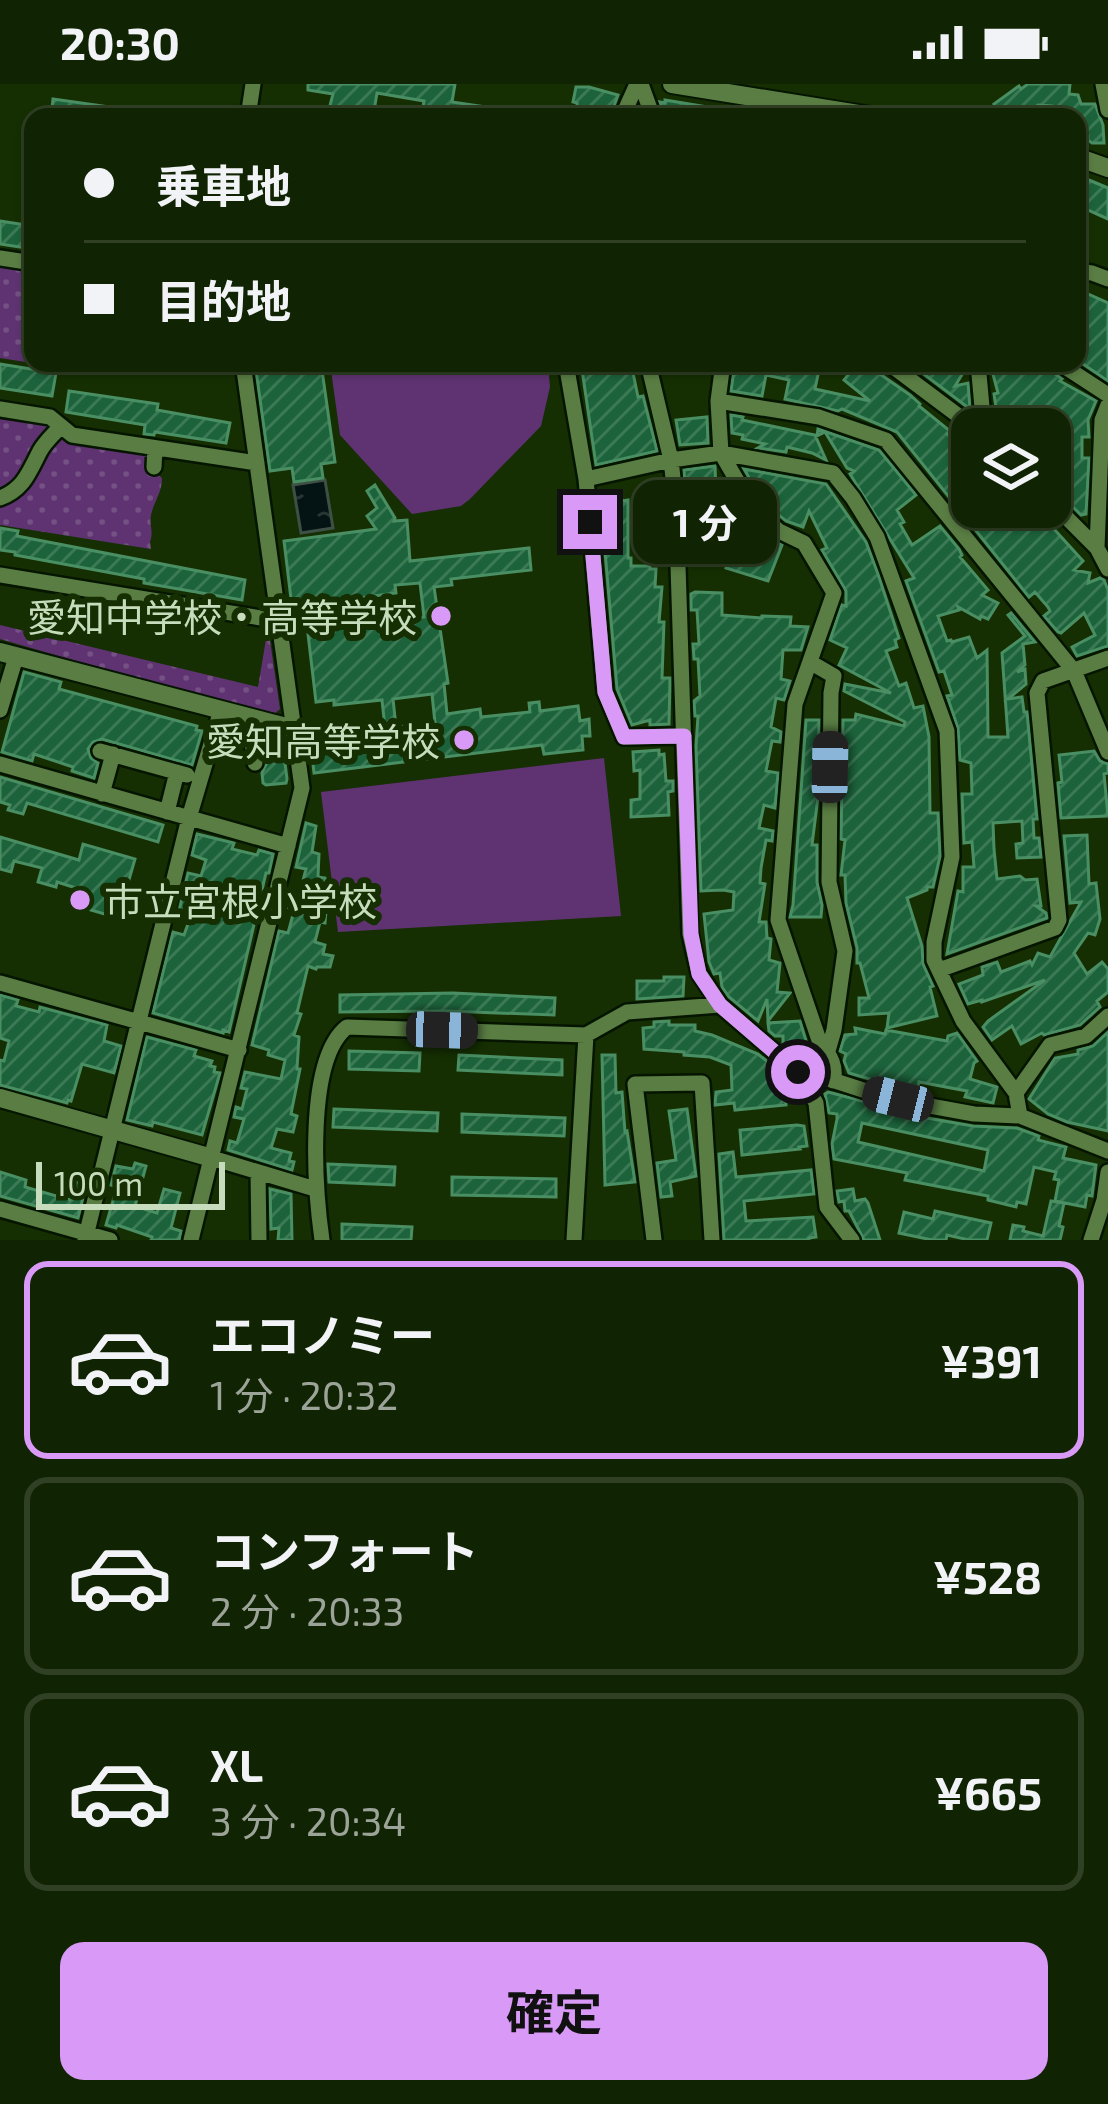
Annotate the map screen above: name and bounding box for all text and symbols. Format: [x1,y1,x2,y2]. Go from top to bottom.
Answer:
text: 20:30 [60,15,180,69]
text: 乗車地 [156,158,291,212]
text: 目的地 [156,273,291,327]
map controls [951,408,1071,528]
button: layers [951,408,1071,528]
callout: 1 分 [632,480,776,564]
route end [563,495,617,549]
text: 1 分 [673,498,737,545]
place label: 愛知中学校・高等学校 [27,593,417,640]
marker: 愛知中学校・高等学校 [428,603,454,629]
place label: 愛知高等学校 [206,717,440,764]
marker: 愛知高等学校 [451,727,477,753]
car [811,731,849,803]
place label: 市立宮根小学校 [104,877,377,924]
marker: 市立宮根小学校 [67,887,93,913]
car [405,1011,479,1049]
route start [771,1045,825,1099]
car [859,1073,937,1125]
scale bar [36,1156,225,1209]
text: 100 m [54,1163,143,1203]
icon: car [66,1306,174,1414]
text: エコノミー [210,1307,435,1361]
text: ¥391 [941,1333,1042,1387]
text: 1 分 · 20:32 [210,1371,398,1418]
icon: car [66,1522,174,1630]
text: コンフォート [210,1523,479,1577]
text: ¥528 [933,1549,1042,1603]
text: 2 分 · 20:33 [210,1587,404,1634]
text: XL [210,1737,263,1791]
icon: car [66,1738,174,1846]
text: ¥665 [934,1765,1042,1819]
text: 3 分 · 20:34 [210,1797,406,1844]
button: 確定 [60,1942,1048,2080]

